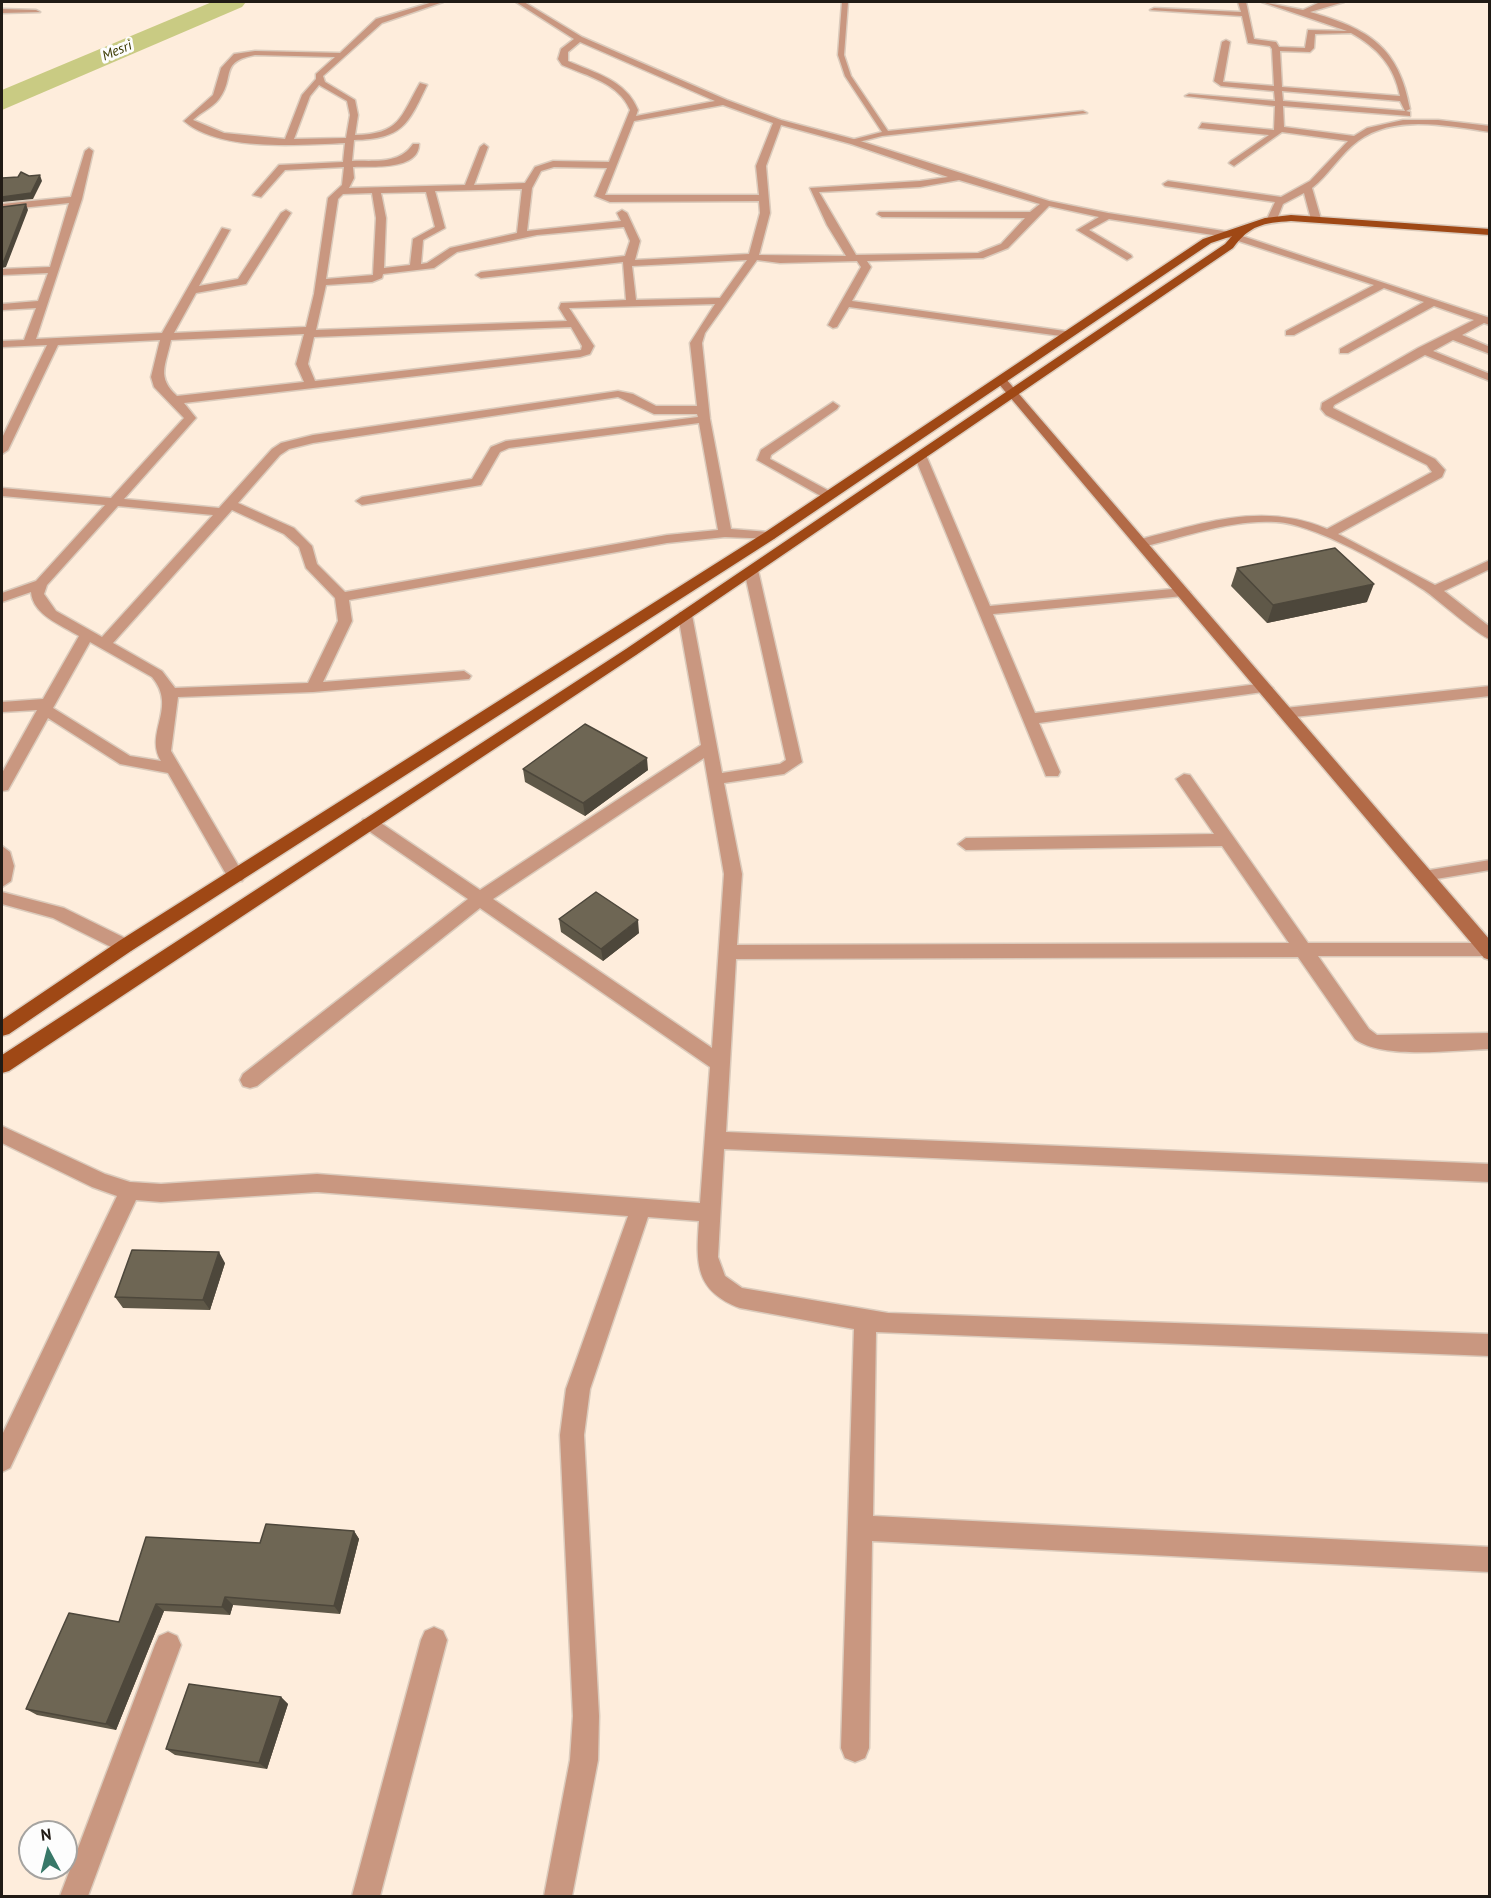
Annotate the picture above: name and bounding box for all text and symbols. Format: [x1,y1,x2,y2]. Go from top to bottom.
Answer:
water label: Mesri [100,37,134,65]
north arrow [18,1820,78,1880]
text: N [40,1824,52,1845]

